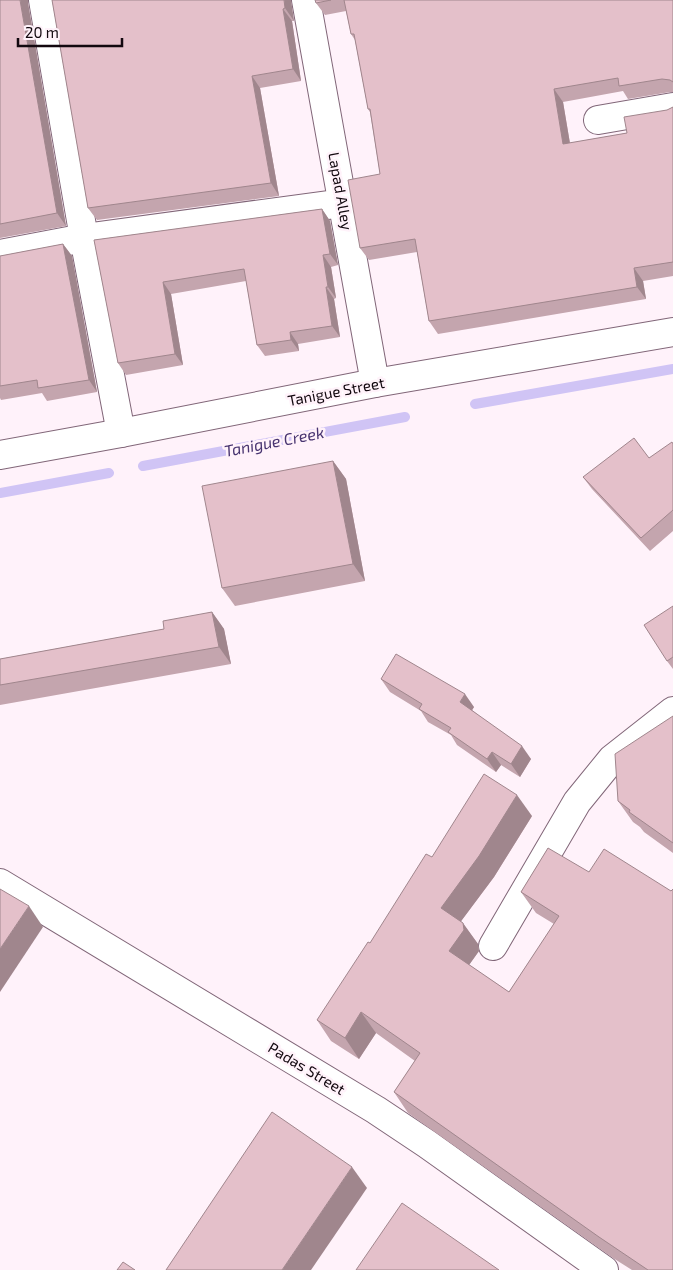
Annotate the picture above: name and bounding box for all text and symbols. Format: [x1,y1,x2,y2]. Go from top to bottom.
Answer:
scale bar [18,15,121,47]
text: 20 m [25,23,59,41]
street label: Lapad Alley [325,151,357,231]
street label: Tanigue Street [286,373,386,409]
water label: Tanigue Creek [223,422,325,460]
street label: Padas Street [265,1038,349,1098]

